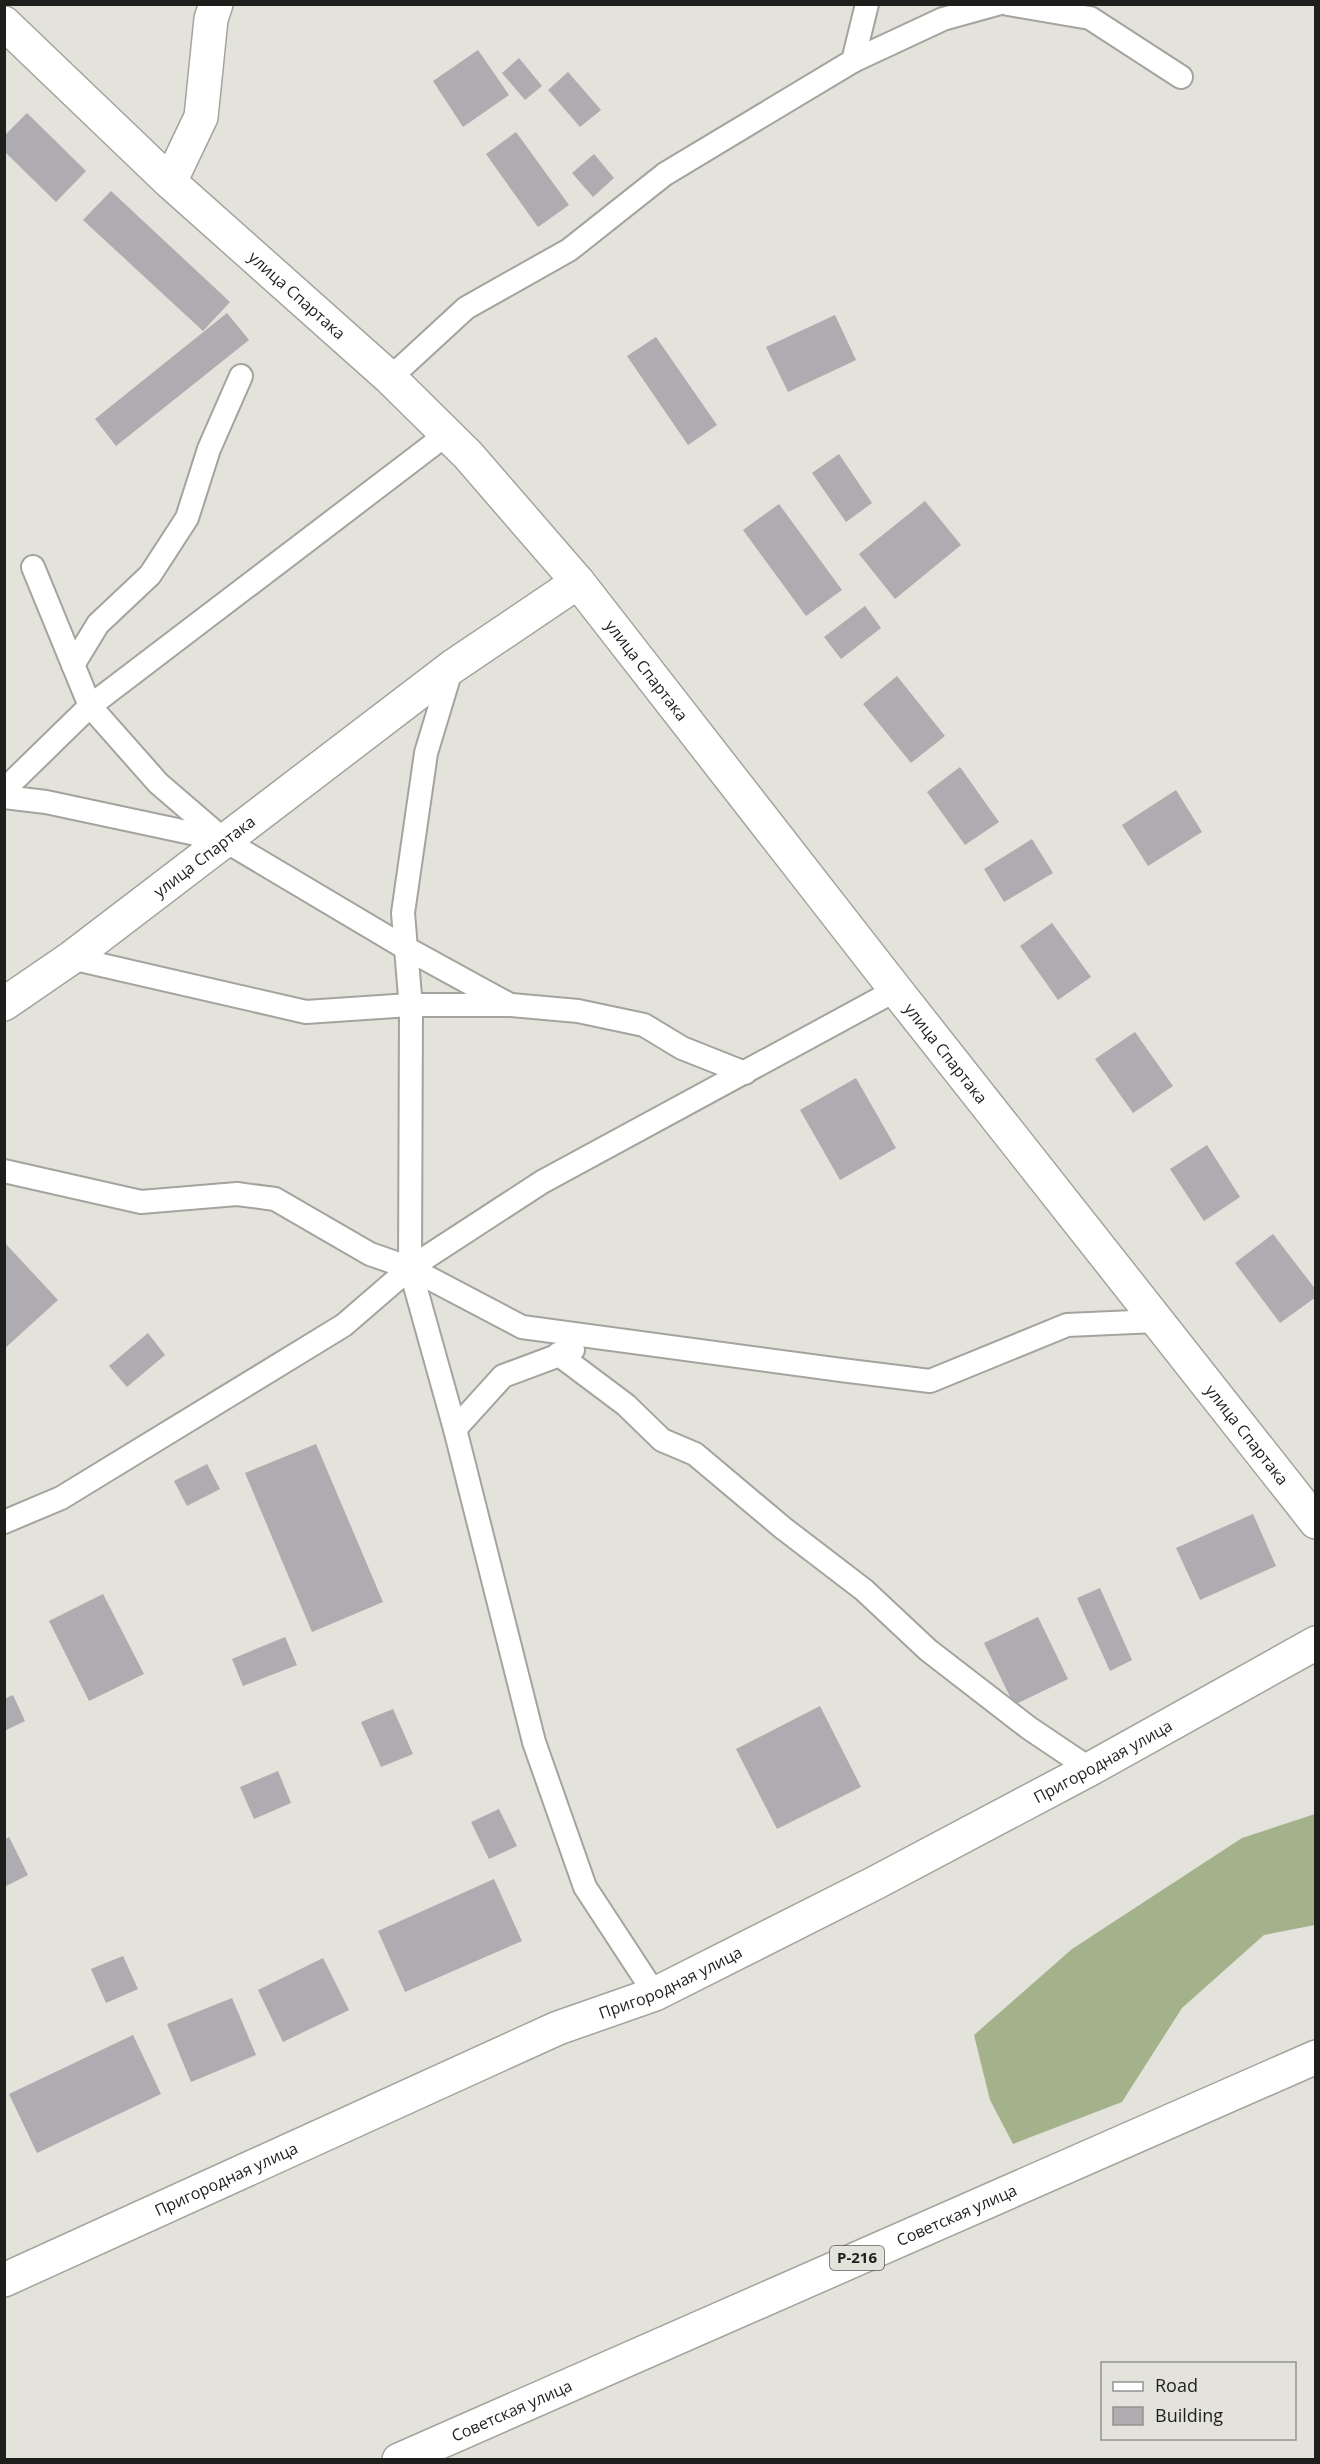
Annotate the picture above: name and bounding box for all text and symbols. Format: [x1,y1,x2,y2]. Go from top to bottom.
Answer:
street label: улица Спартака [244,246,350,344]
street label: улица Спартака [600,615,693,725]
street label: улица Спартака [149,810,260,902]
street label: улица Спартака [899,998,993,1108]
street label: улица Спартака [1200,1380,1294,1490]
street label: Пригородная улица [1029,1714,1176,1808]
street label: Пригородная улица [596,1941,746,2024]
street label: Пригородная улица [151,2137,301,2221]
street label: Советская улица [893,2179,1020,2251]
road number: Р-216 [830,2246,884,2270]
legend [1101,2362,1296,2440]
text: Road [1155,2373,1198,2397]
street label: Советская улица [448,2374,575,2447]
text: Building [1155,2403,1223,2427]

